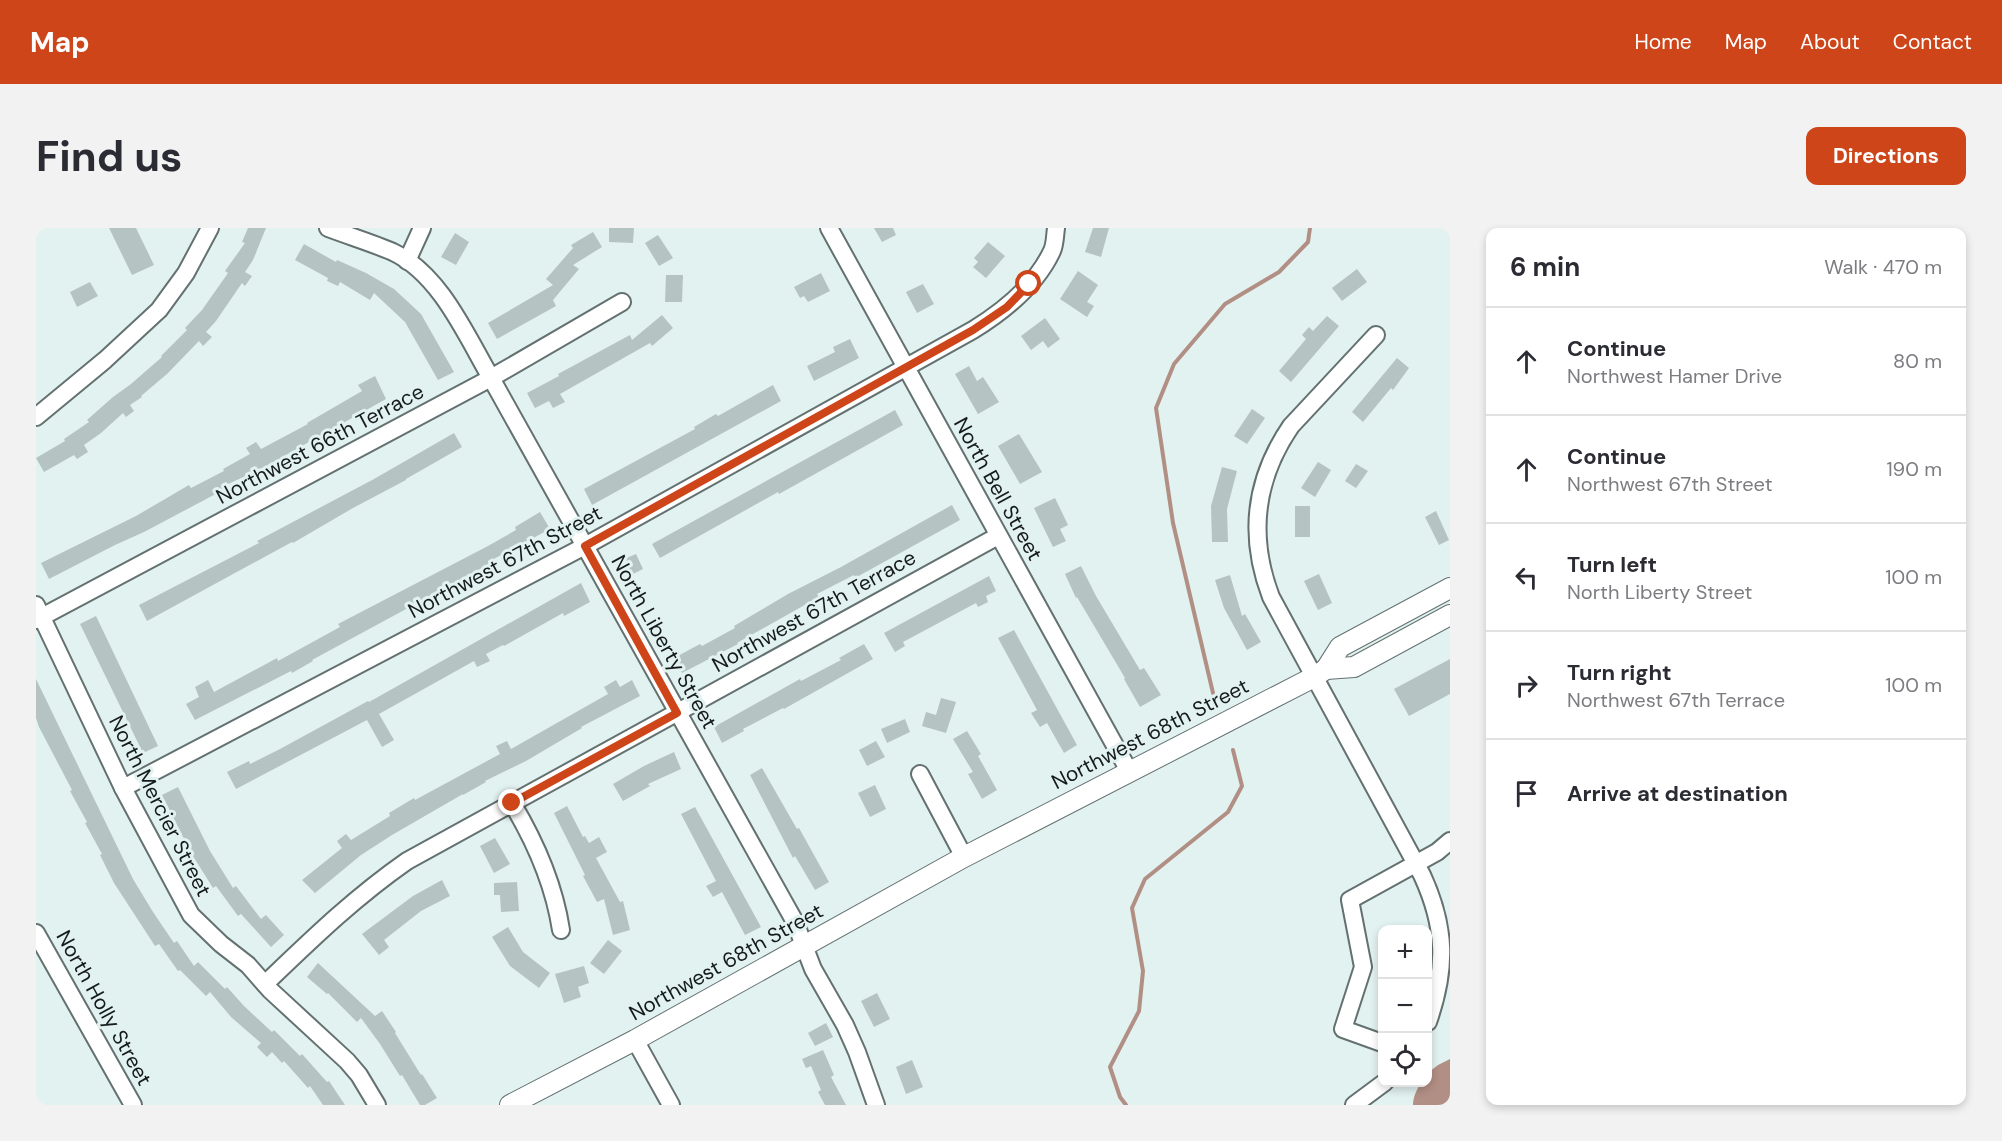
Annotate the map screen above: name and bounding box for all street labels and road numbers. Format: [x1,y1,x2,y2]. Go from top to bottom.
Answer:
street label: Northwest 66th Terrace [211,377,429,511]
street label: North Bell Street [947,412,1049,566]
street label: Northwest 67th Street [403,499,607,625]
street label: Northwest 67th Terrace [707,543,921,679]
street label: North Liberty Street [605,550,723,734]
street label: Northwest 68th Street [1047,672,1253,796]
street label: North Mercier Street [102,711,218,901]
street label: Northwest 68th Street [624,897,828,1027]
street label: North Holly Street [50,925,158,1091]

